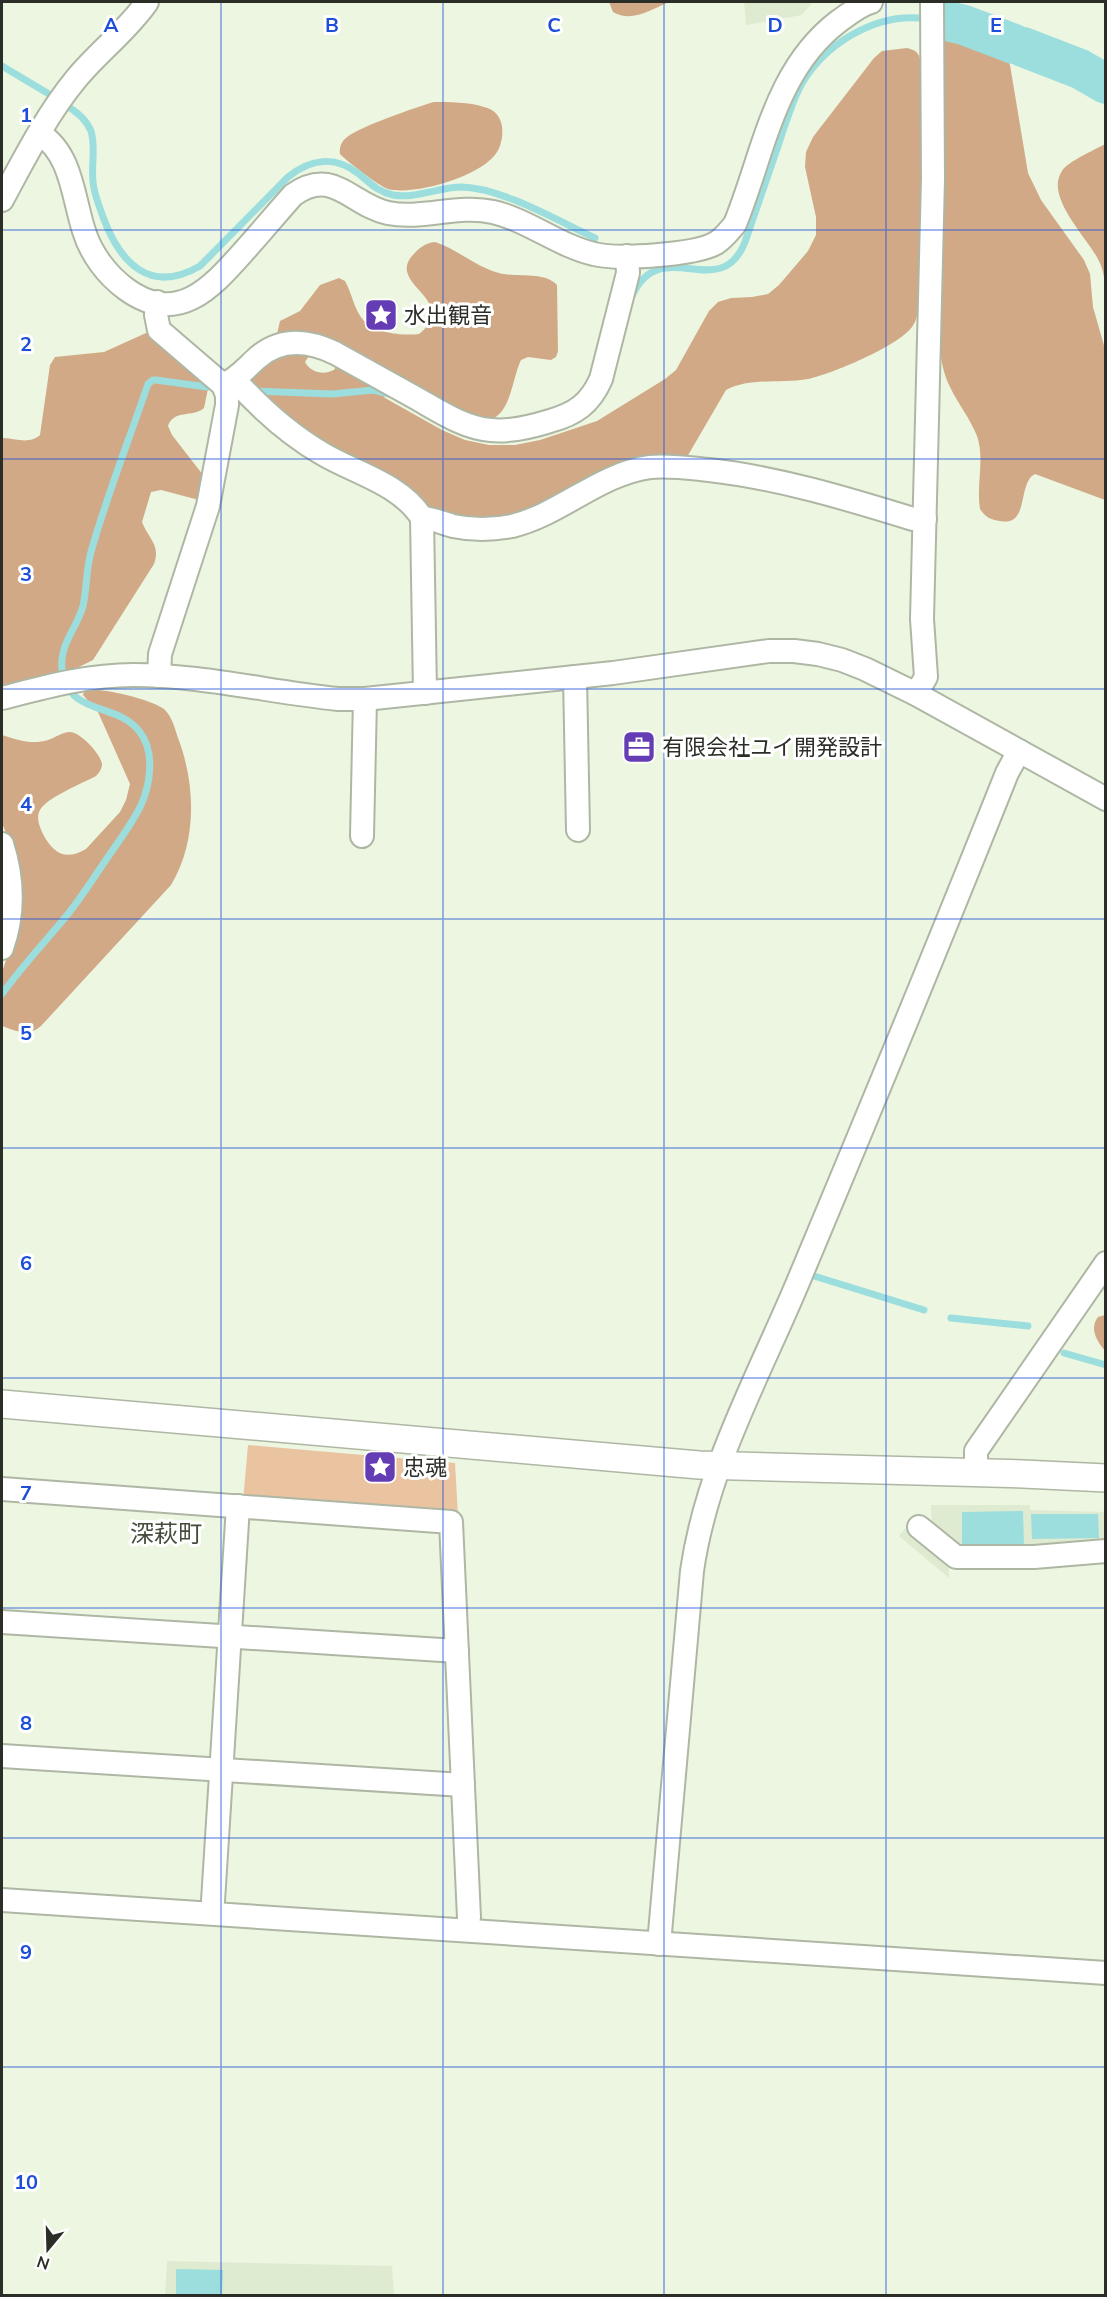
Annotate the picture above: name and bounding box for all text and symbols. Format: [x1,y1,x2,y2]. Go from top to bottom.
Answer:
text: A [104,12,119,37]
text: B [325,12,339,37]
text: C [547,12,561,37]
text: D [767,12,783,37]
text: E [990,12,1002,37]
text: 1 [20,102,32,127]
place icon: 水出観音 [363,297,399,333]
place label: 水出観音 [404,301,492,329]
text: 2 [20,331,32,356]
text: 3 [20,561,32,586]
office icon: 有限会社ユイ開発設計 [621,729,657,765]
place label: 有限会社ユイ開発設計 [662,733,882,761]
text: 4 [20,791,32,816]
text: 5 [20,1020,32,1045]
text: 6 [20,1250,32,1275]
place icon: 忠魂 [362,1449,398,1485]
place label: 忠魂 [403,1453,447,1481]
text: 7 [20,1480,32,1505]
district label: 深萩町 [130,1518,202,1548]
text: 8 [20,1710,32,1735]
text: 9 [20,1939,32,1964]
text: 10 [14,2169,38,2194]
north arrow [18,2219,78,2279]
text: N [34,2252,52,2275]

